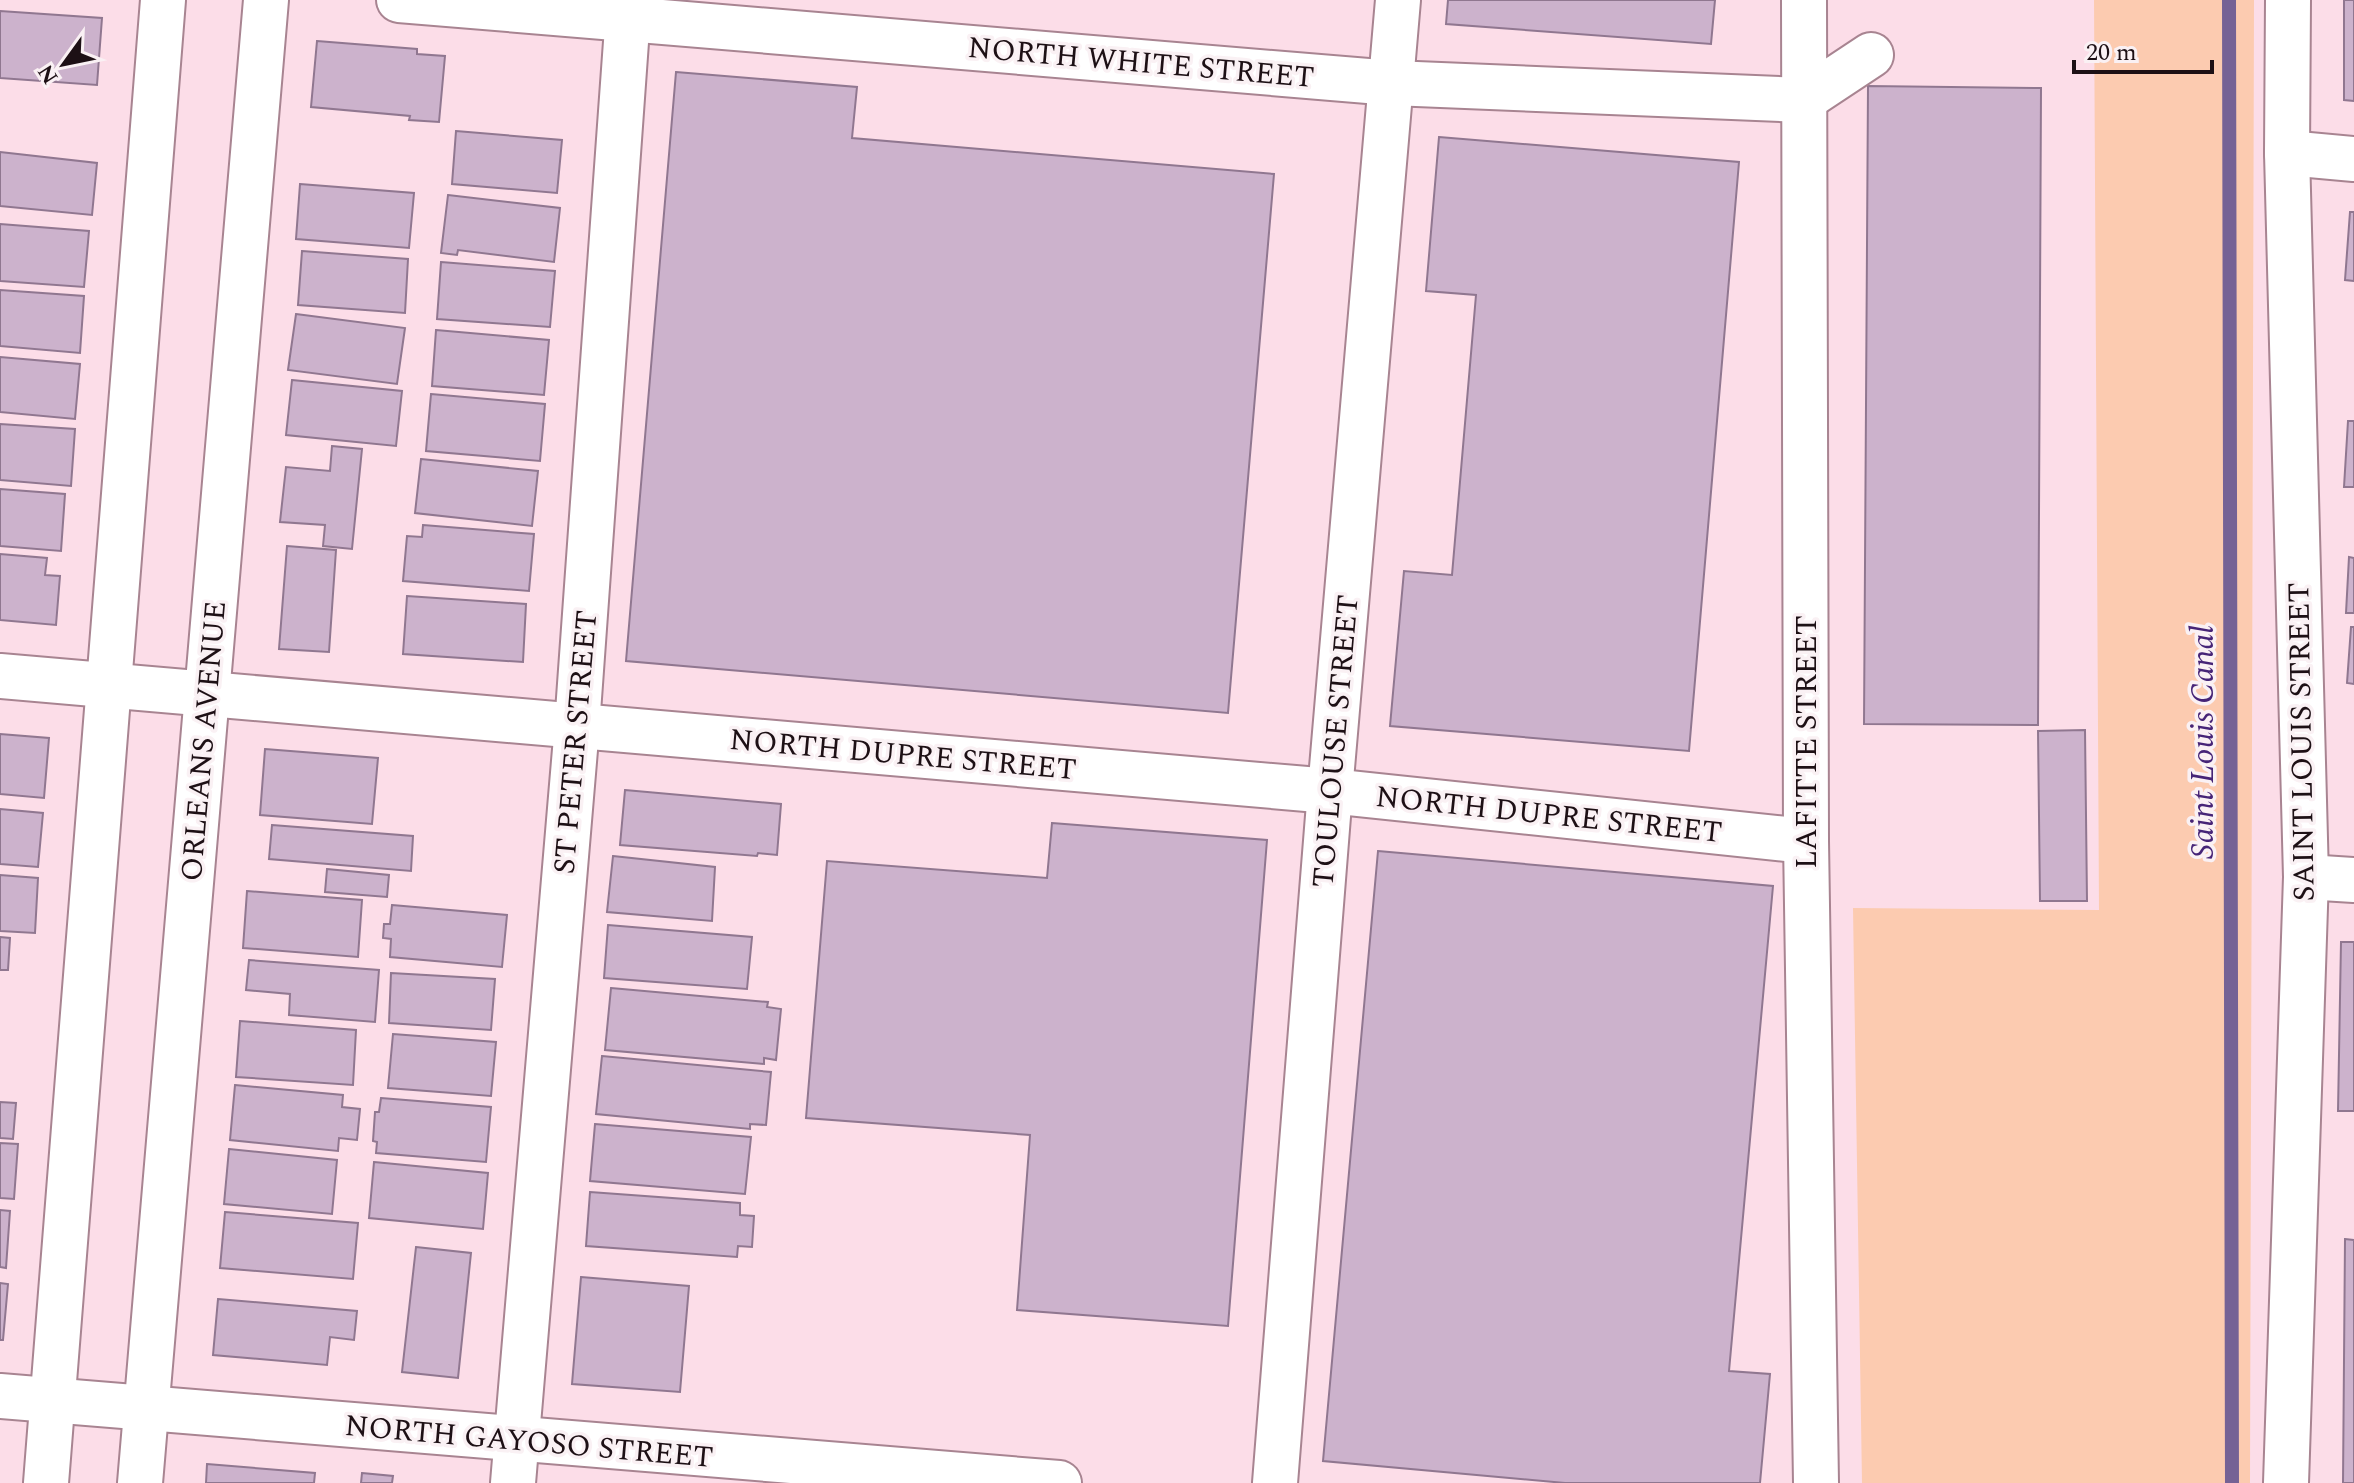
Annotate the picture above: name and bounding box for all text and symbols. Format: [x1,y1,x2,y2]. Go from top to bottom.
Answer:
north arrow [24,24,104,104]
scale bar [2074,24,2212,74]
street label: NORTH WHITE STREET [966,25,1316,101]
text: 20 m [2086,35,2137,71]
text: N [30,58,67,91]
street label: SAINT LOUIS STREET [2276,582,2328,902]
street label: TOULOUSE STREET [1300,593,1372,889]
street label: ORLEANS AVENUE [169,599,239,883]
street label: ST PETER STREET [542,608,610,876]
street label: LAFITTE STREET [1784,615,1830,869]
water label: Saint Louis Canal [2179,625,2228,859]
street label: NORTH DUPRE STREET [727,717,1078,793]
street label: NORTH DUPRE STREET [1373,774,1725,856]
street label: NORTH GAYOSO STREET [343,1403,715,1481]

